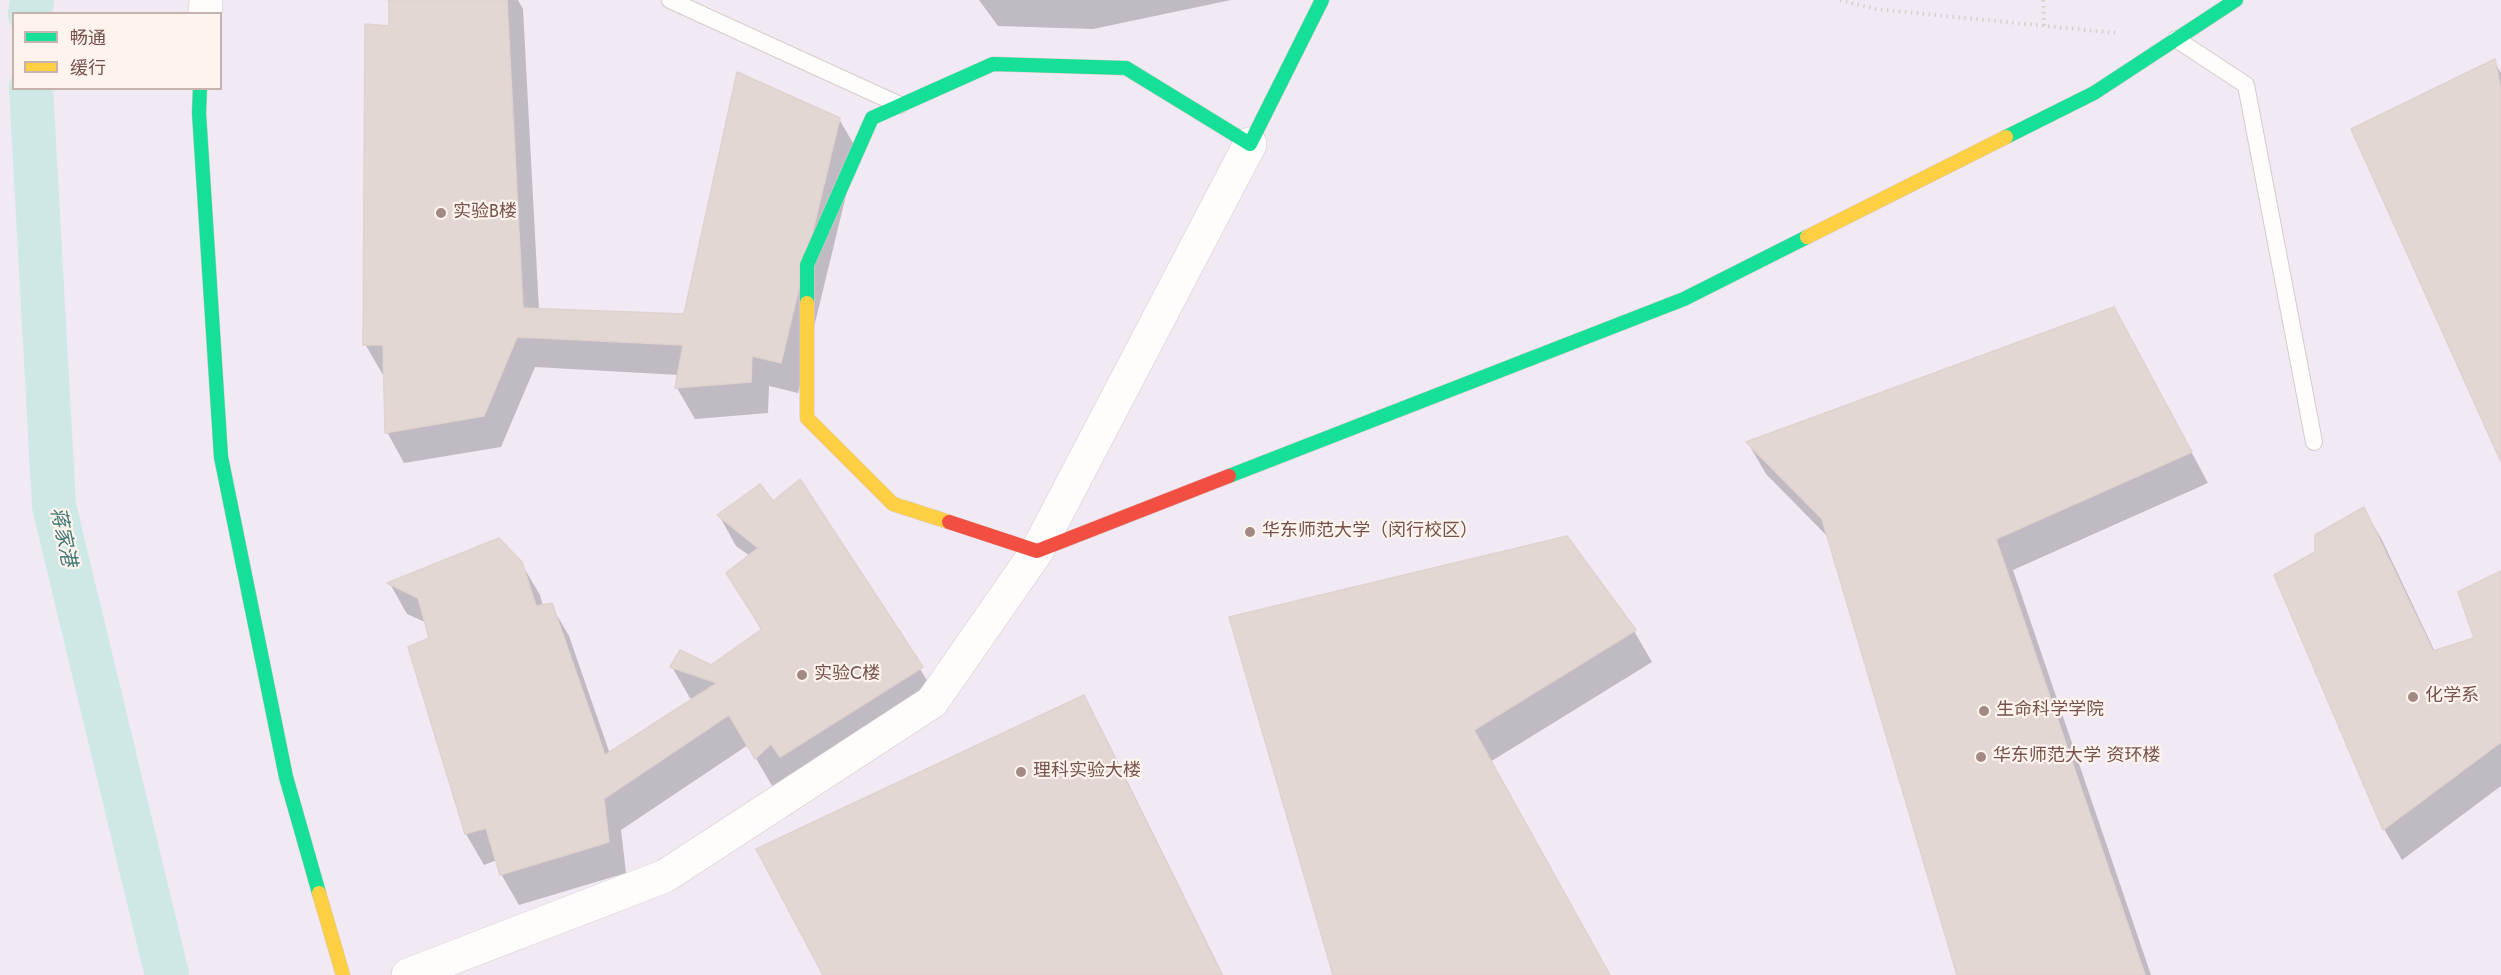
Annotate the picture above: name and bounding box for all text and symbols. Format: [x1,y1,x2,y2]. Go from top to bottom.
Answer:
legend [12,12,222,90]
text: 畅通 [70,25,106,51]
text: 缓行 [70,55,106,81]
place label: 实验B楼 [453,202,517,224]
marker: 实验B楼 [434,206,448,220]
water label: 蒋家港 [44,505,80,569]
place label: 华东师范大学（闵行校区） [1262,521,1478,543]
marker: 华东师范大学（闵行校区） [1243,525,1257,539]
place label: 实验C楼 [814,664,880,686]
marker: 实验C楼 [795,668,809,682]
place label: 化学系 [2425,686,2479,708]
marker: 化学系 [2406,690,2420,704]
place label: 生命科学学院 [1996,700,2104,722]
marker: 生命科学学院 [1977,704,1991,718]
place label: 华东师范大学 资环楼 [1993,746,2160,768]
marker: 华东师范大学 资环楼 [1974,750,1988,764]
place label: 理科实验大楼 [1033,761,1141,783]
marker: 理科实验大楼 [1014,765,1028,779]

